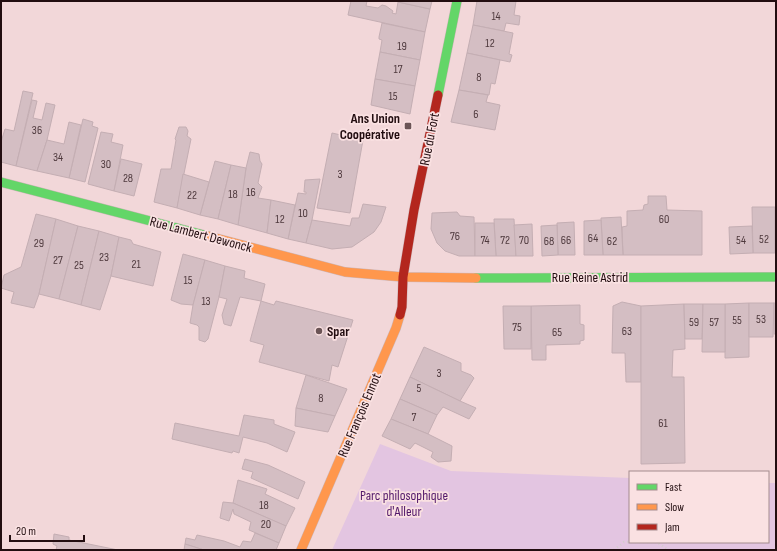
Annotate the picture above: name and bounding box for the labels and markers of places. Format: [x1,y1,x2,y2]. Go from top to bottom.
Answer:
place label: Ans Union Coopérative [340,110,400,143]
marker: Ans Union Coopérative [403,121,413,131]
place label: Spar [327,323,350,340]
marker: Spar [314,326,324,336]

